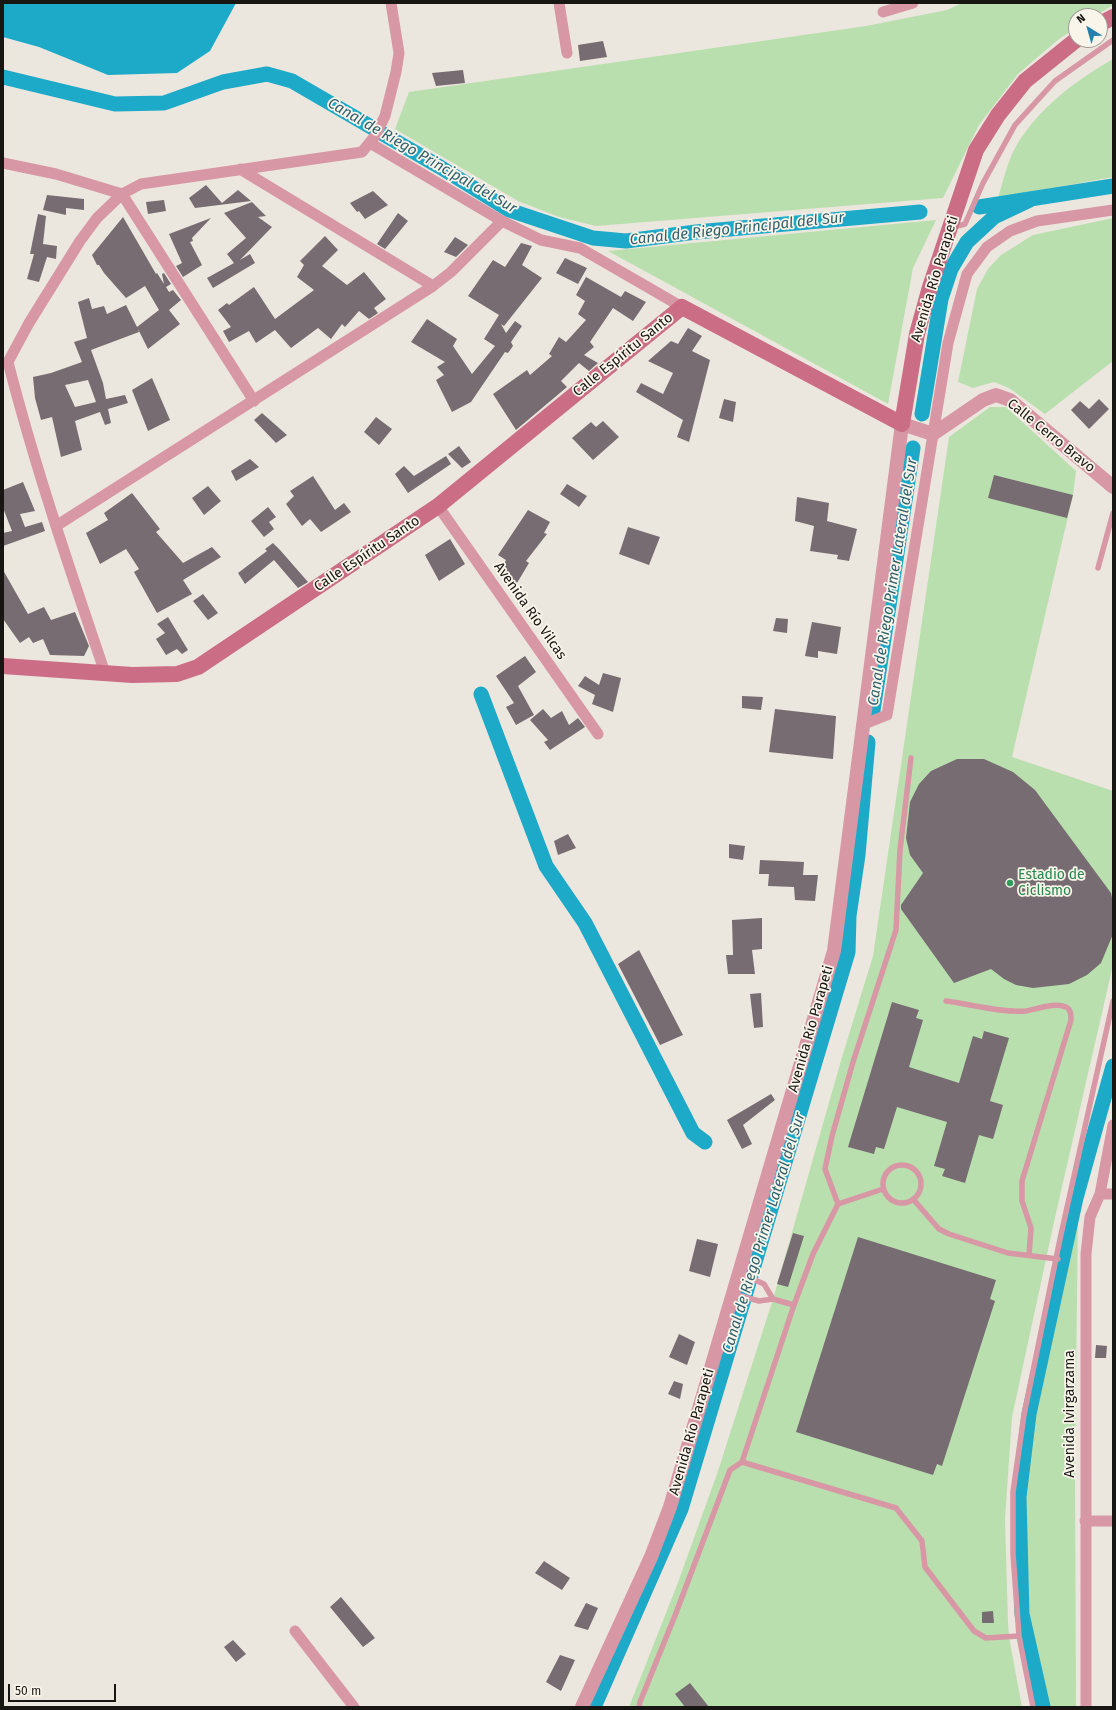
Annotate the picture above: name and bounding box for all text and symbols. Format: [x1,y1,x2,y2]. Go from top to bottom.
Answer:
north arrow [1068,8,1108,48]
text: N [1074,11,1088,26]
water label: Canal de Riego Principal del Sur [324,94,520,218]
water label: Canal de Riego Principal del Sur [629,209,845,249]
street label: Avenida Río Parapeti [908,214,962,344]
street label: Calle Espíritu Santo [570,310,676,400]
street label: Calle Cerro Bravo [1004,396,1098,476]
water label: Canal de Riego Primer Lateral del Sur [865,457,921,707]
street label: Calle Espíritu Santo [311,512,423,596]
street label: Avenida Río Vilcas [490,559,570,663]
place label: Estadio de Ciclismo [1018,867,1085,900]
marker: Estadio de Ciclismo [1005,878,1015,888]
street label: Avenida Río Parapeti [785,964,837,1094]
water label: Canal de Riego Primer Lateral del Sur [719,1111,809,1355]
street label: Avenida Ivirgarzama [1062,1350,1078,1478]
street label: Avenida Río Parapeti [666,1367,718,1497]
scale bar [10,1676,118,1702]
text: 50 m [15,1684,41,1698]

